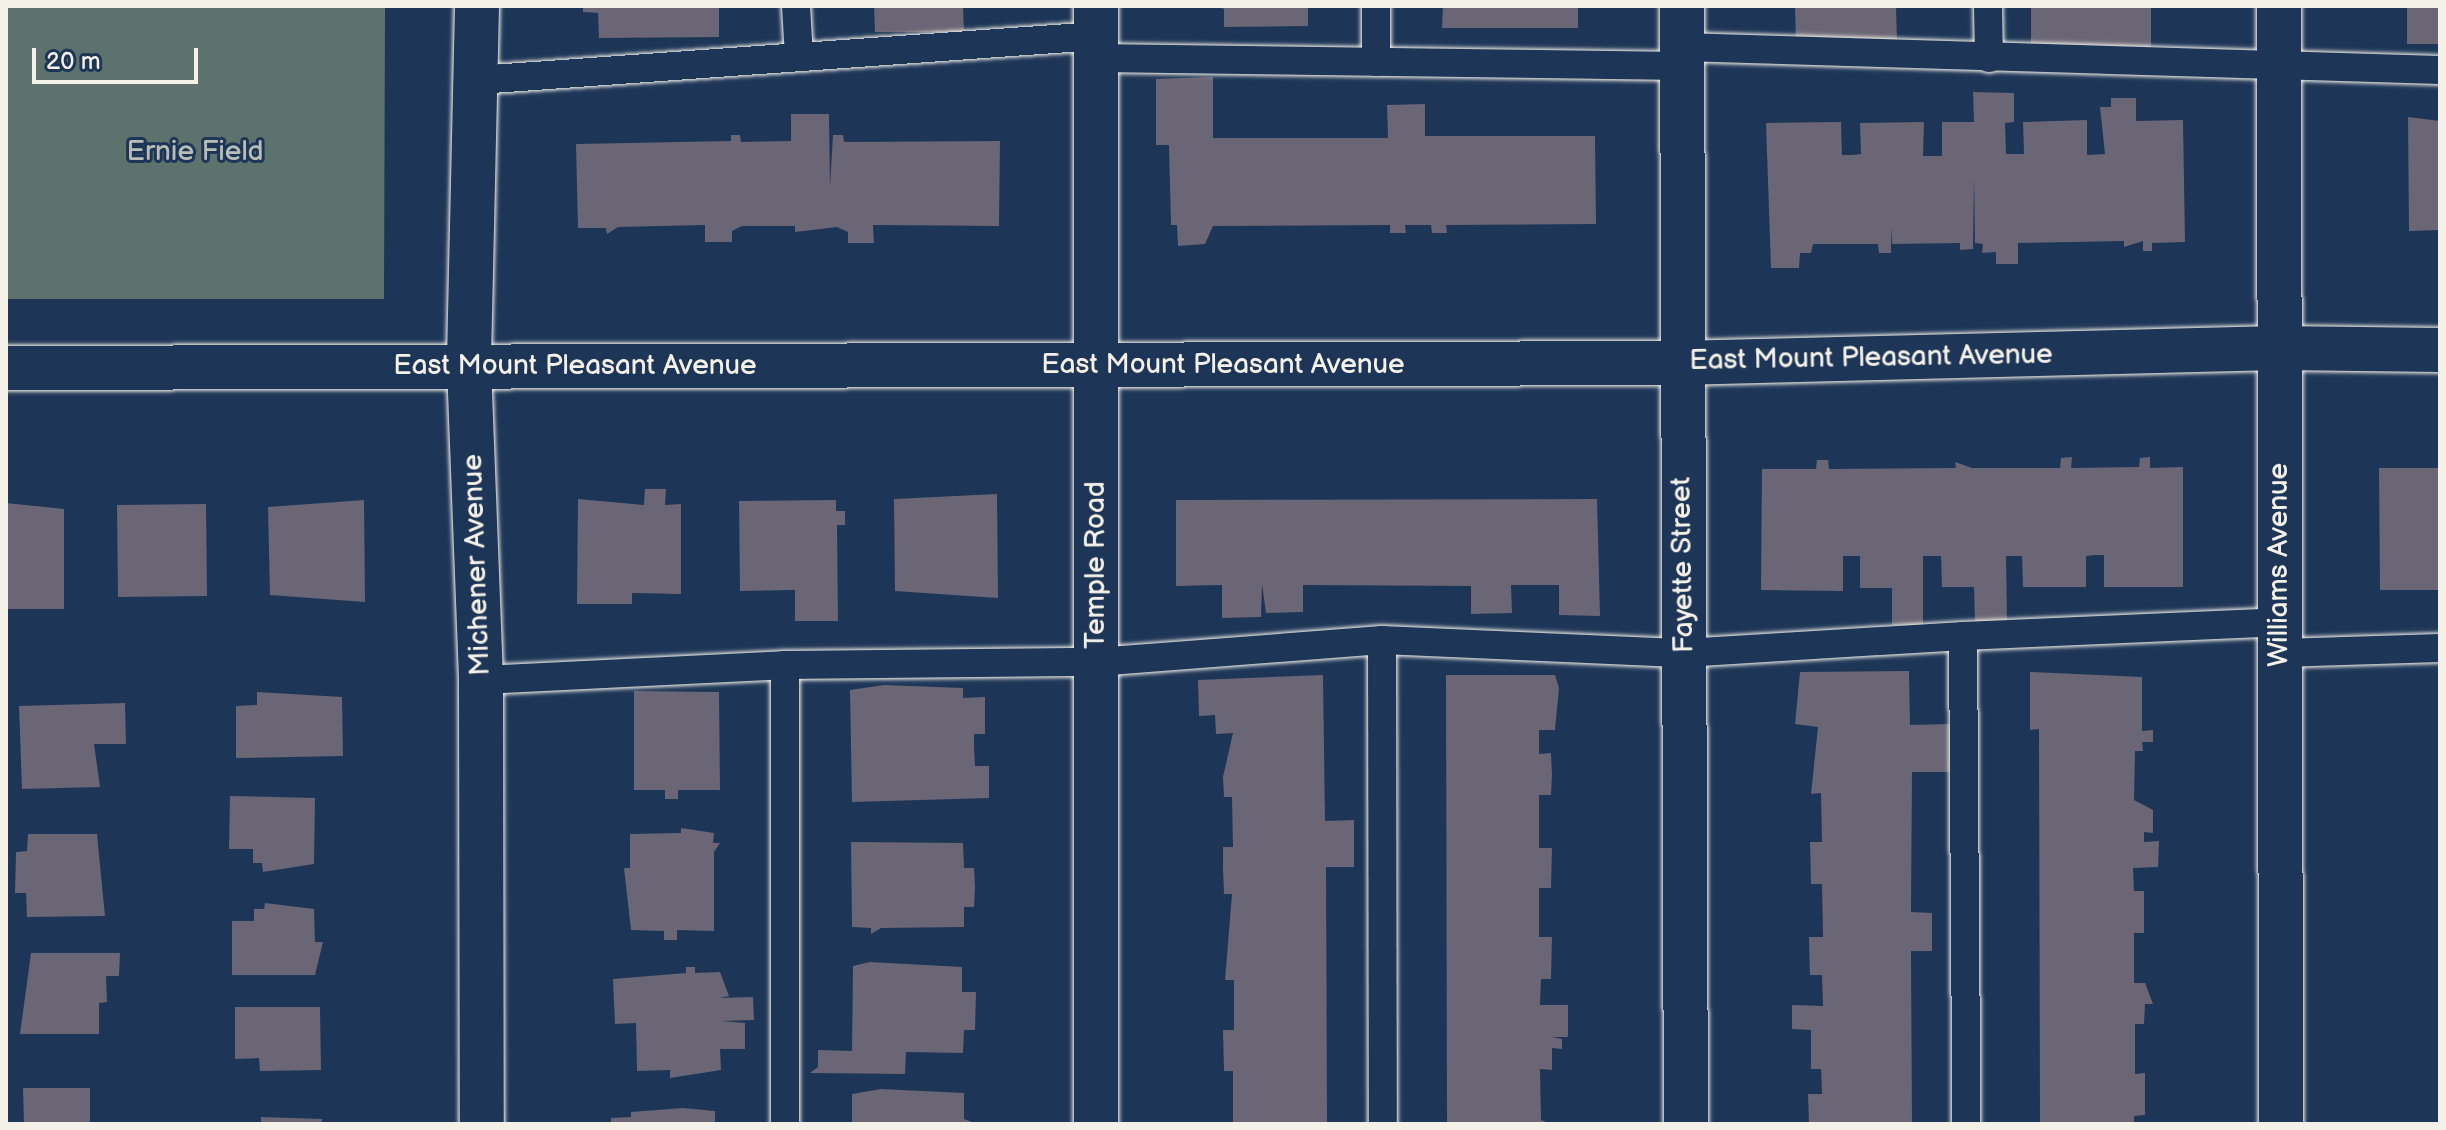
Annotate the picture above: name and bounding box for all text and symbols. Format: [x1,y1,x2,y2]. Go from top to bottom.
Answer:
scale bar [36,32,202,82]
text: 20 m [46,47,101,76]
park label: Ernie Field [126,135,264,169]
street label: East Mount Pleasant Avenue [1689,338,2053,378]
street label: East Mount Pleasant Avenue [1041,348,1405,382]
street label: East Mount Pleasant Avenue [393,349,757,383]
street label: Michener Avenue [456,454,498,676]
street label: Williams Avenue [2262,463,2296,667]
street label: Fayette Street [1665,476,1701,654]
street label: Temple Road [1079,481,1113,649]

